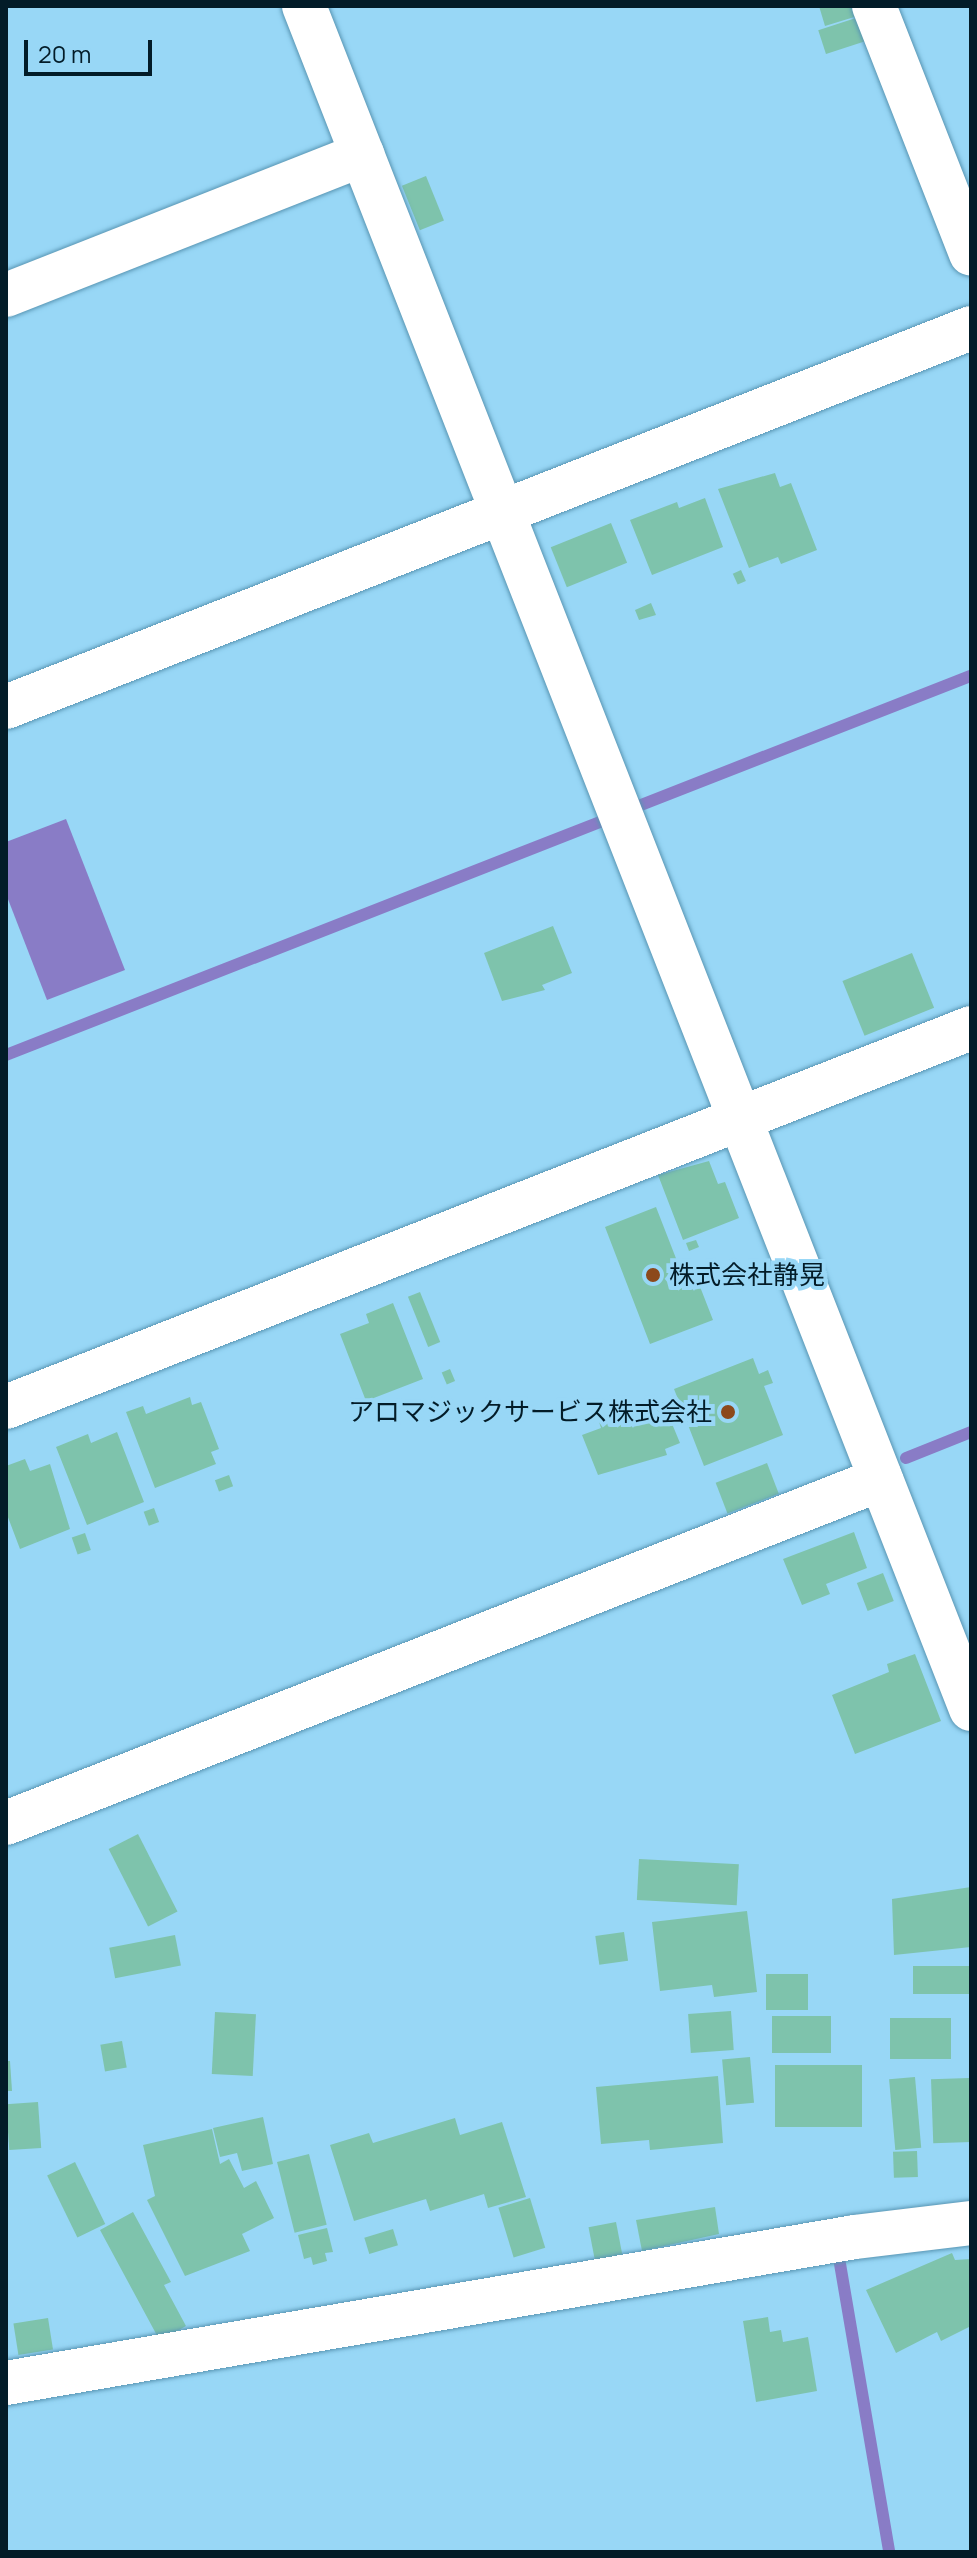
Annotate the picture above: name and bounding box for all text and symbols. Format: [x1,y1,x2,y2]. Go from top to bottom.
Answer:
scale bar [28,24,156,74]
text: 20 m [38,37,91,70]
place label: 株式会社静晃 [669,1259,825,1291]
marker: 株式会社静晃 [644,1266,662,1284]
place label: アロマジックサービス株式会社 [348,1396,712,1428]
marker: アロマジックサービス株式会社 [719,1403,737,1421]

